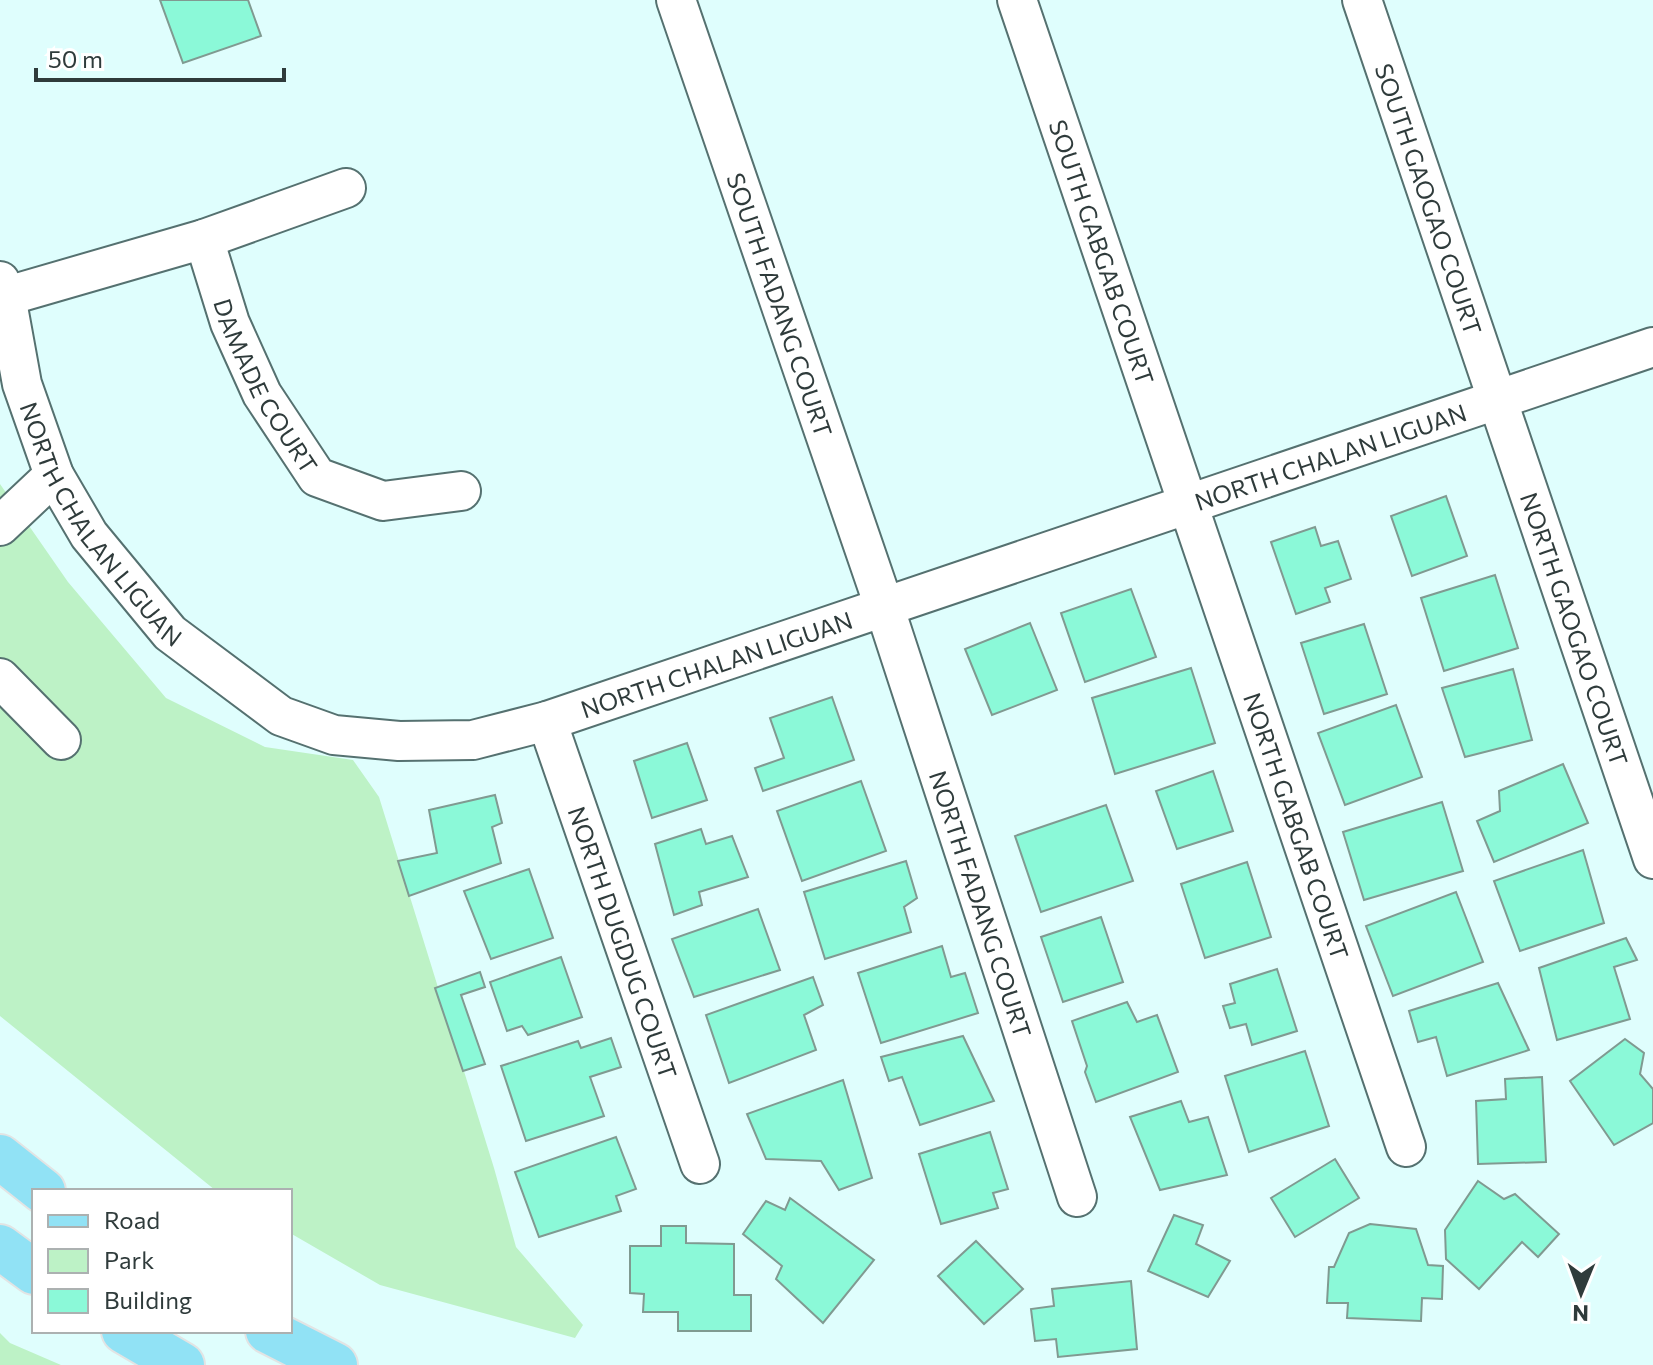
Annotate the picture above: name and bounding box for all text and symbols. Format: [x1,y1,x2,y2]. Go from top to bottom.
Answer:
scale bar [36,32,284,82]
text: 50 m [48,44,103,73]
street label: SOUTH GAOGAO COURT [1370,59,1489,338]
street label: SOUTH GABGAB COURT [1044,116,1161,388]
street label: SOUTH FADANG COURT [722,169,839,440]
street label: DAMADE COURT [209,295,325,478]
street label: NORTH CHALAN LIGUAN [1191,397,1470,516]
street label: NORTH CHALAN LIGUAN [15,398,188,652]
street label: NORTH GAOGAO COURT [1515,488,1635,769]
street label: NORTH CHALAN LIGUAN [577,604,856,723]
street label: NORTH GABGAB COURT [1238,689,1356,963]
street label: NORTH FADANG COURT [924,767,1038,1041]
street label: NORTH DUGDUG COURT [563,802,684,1082]
legend [32,1189,292,1333]
text: Road [104,1205,160,1234]
text: Park [104,1245,154,1274]
north arrow [1541,1253,1621,1333]
text: Building [104,1285,192,1314]
text: N [1572,1300,1589,1327]

